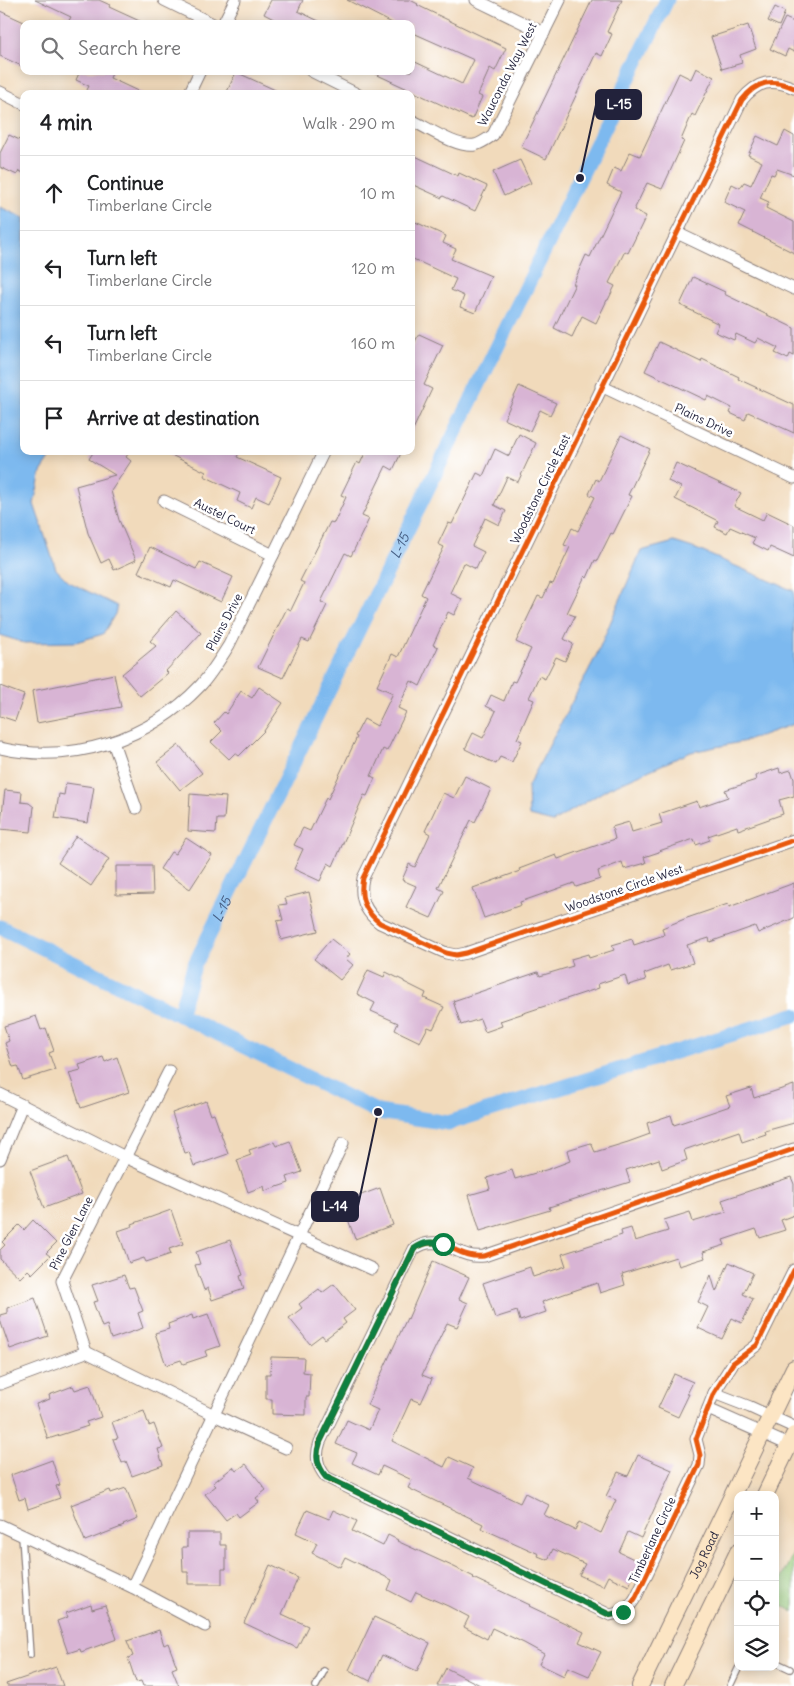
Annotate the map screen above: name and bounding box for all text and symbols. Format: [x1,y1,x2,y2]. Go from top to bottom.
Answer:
search box [20,20,415,75]
street label: Wauconda Way West [474,20,540,128]
icon: search [38,34,66,62]
text: Search here [78,36,181,60]
callout: L-15 [596,90,641,119]
text: L-15 [606,95,632,113]
text: 4 min [40,109,92,136]
text: Walk · 290 m [303,113,395,133]
text: Continue [87,171,164,195]
icon: ahead [40,179,68,207]
text: 10 m [360,183,395,203]
text: Timberlane Circle [87,195,212,215]
text: Turn left [87,246,157,270]
icon: left [40,254,68,282]
text: 120 m [352,258,395,278]
text: Timberlane Circle [87,270,212,290]
text: Turn left [87,321,157,345]
icon: left [40,329,68,357]
text: 160 m [351,333,395,353]
text: Timberlane Circle [87,345,212,365]
street label: Plains Drive [672,400,736,440]
icon: arrive [40,404,68,432]
text: Arrive at destination [87,406,260,430]
street label: Woodstone Circle East [507,432,573,546]
street label: Austel Court [192,495,258,537]
water label: L-15 [386,529,414,561]
street label: Plains Drive [203,591,245,653]
street label: Woodstone Circle West [563,861,685,915]
water label: L-15 [208,892,236,925]
callout: L-14 [312,1192,358,1221]
street label: Pine Glen Lane [46,1194,96,1272]
text: L-14 [322,1197,348,1215]
route start [432,1233,455,1256]
map controls [734,1491,779,1671]
button: + [734,1491,779,1536]
street label: Timberlane Circle [625,1494,679,1586]
street label: Jog Road [686,1529,721,1581]
button: − [734,1536,779,1581]
button: locate [734,1581,779,1626]
route end [612,1601,635,1624]
button: layers [734,1626,779,1671]

